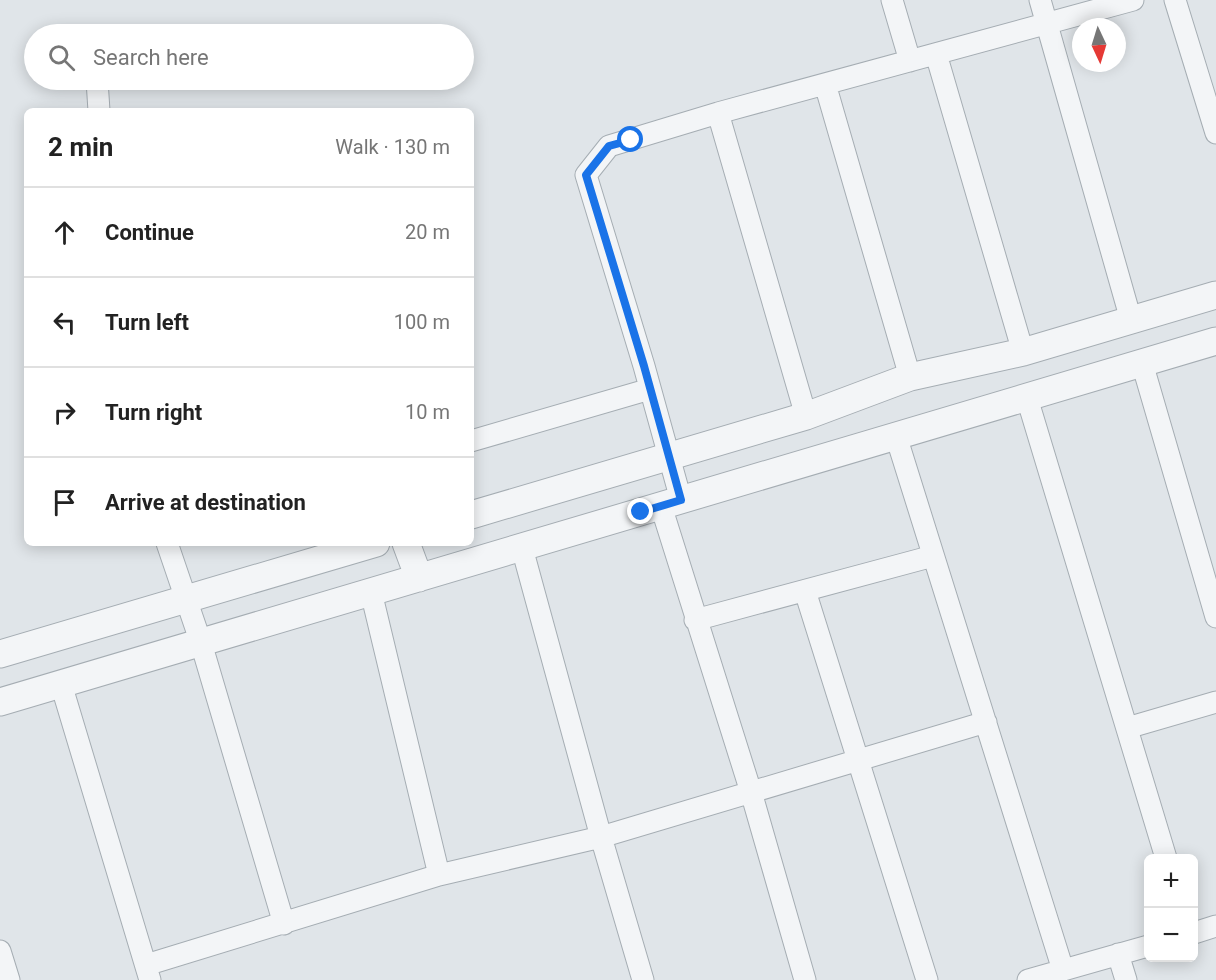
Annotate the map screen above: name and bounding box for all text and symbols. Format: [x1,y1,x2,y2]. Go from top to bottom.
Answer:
north arrow [1072,18,1126,72]
search box [24,24,474,90]
icon: search [45,41,78,74]
text: Search here [93,45,209,70]
route start [617,126,643,152]
text: 2 min [48,132,113,162]
text: Walk · 130 m [335,135,450,159]
icon: ahead [48,216,81,249]
text: Continue [105,220,194,245]
text: 20 m [405,220,450,244]
icon: left [48,306,81,339]
text: Turn left [105,310,189,335]
text: 100 m [394,310,450,334]
icon: right [48,396,81,429]
text: Turn right [105,400,202,425]
text: 10 m [405,400,450,424]
icon: arrive [48,486,81,519]
text: Arrive at destination [105,490,306,515]
route end [627,498,653,524]
map controls [1144,854,1198,962]
button: + [1144,854,1198,908]
button: − [1144,908,1198,962]

